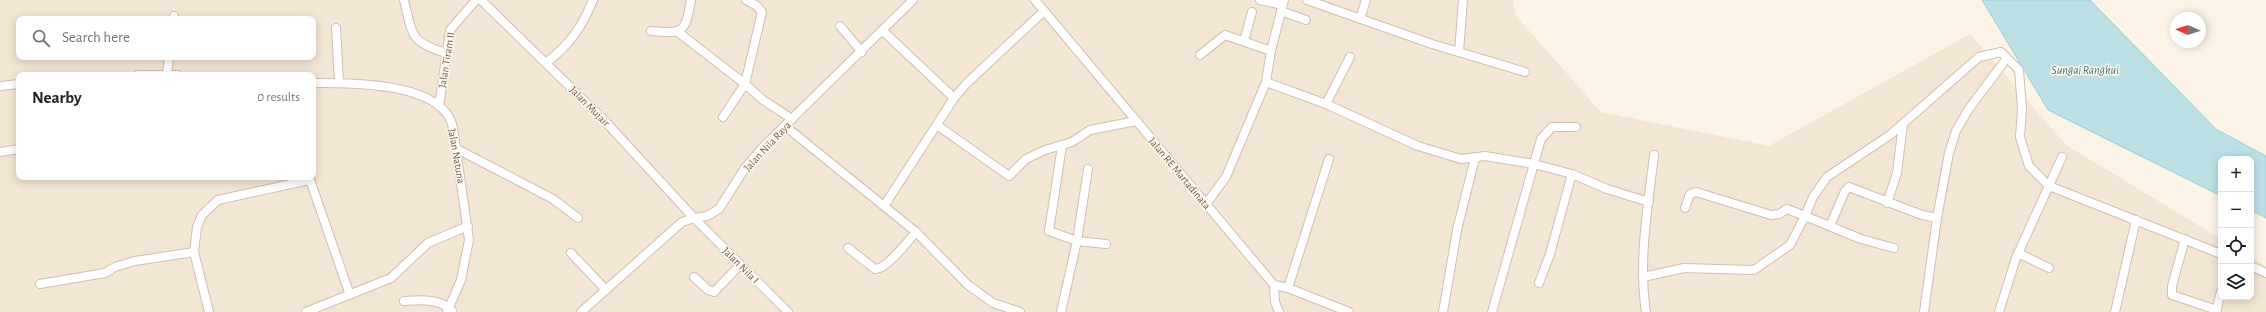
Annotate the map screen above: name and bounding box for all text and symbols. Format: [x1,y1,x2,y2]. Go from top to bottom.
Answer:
north arrow [2170,12,2206,48]
search box [16,16,316,60]
icon: search [30,27,52,49]
text: Search here [62,30,130,45]
street label: Jalan Tiram II [437,31,456,89]
water label: Sungai Rangkui [2051,64,2119,76]
street label: Jalan Mujair [567,84,612,129]
text: Nearby [32,89,82,106]
text: 0 results [257,91,300,104]
street label: Jalan Nila Raya [742,119,793,173]
street label: Jalan Natuna [446,128,467,184]
street label: Jalan RE Martadinata [1146,135,1213,211]
map controls [2218,156,2254,300]
button: + [2218,156,2254,192]
button: − [2218,192,2254,228]
button: locate [2218,228,2254,264]
street label: Jalan Nila I [720,245,761,286]
button: layers [2218,264,2254,300]

